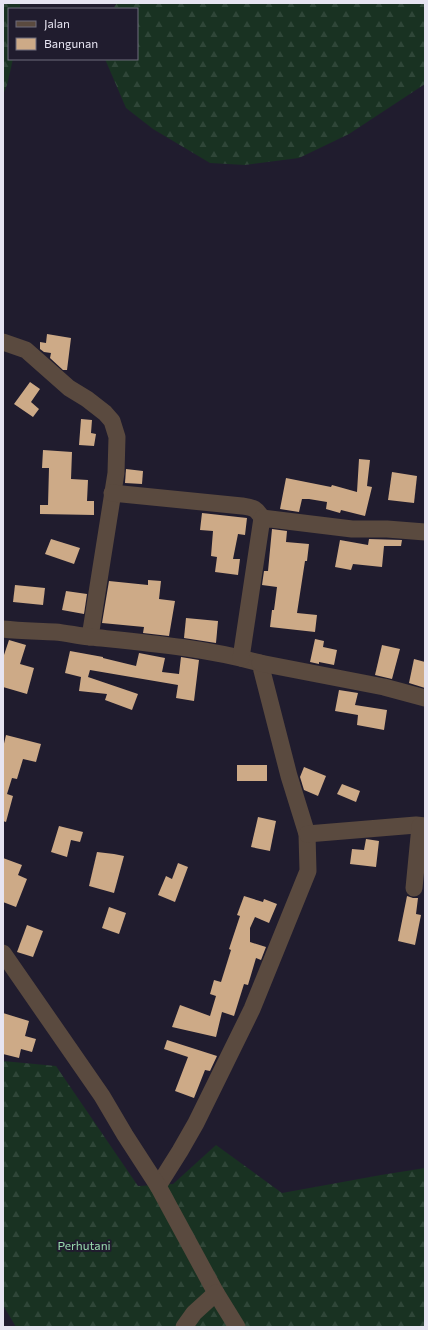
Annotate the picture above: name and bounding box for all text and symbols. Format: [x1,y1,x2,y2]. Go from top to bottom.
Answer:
legend [8,8,138,60]
text: Jalan [44,16,70,31]
text: Bangunan [44,36,98,50]
park label: Perhutani [57,1238,111,1252]

